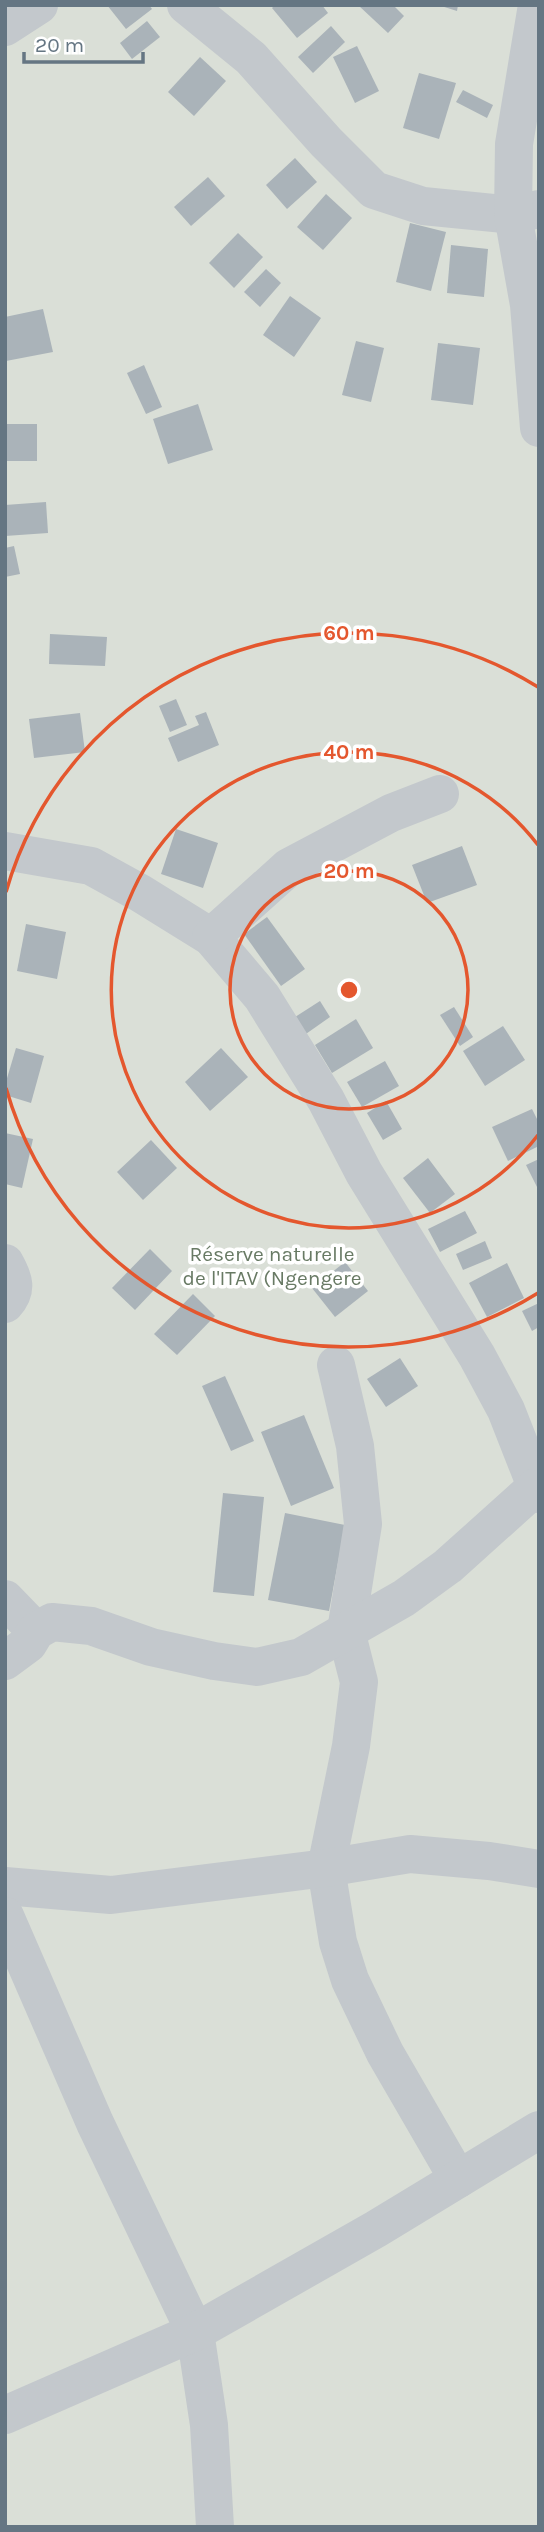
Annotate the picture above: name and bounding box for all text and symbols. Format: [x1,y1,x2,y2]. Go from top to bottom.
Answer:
scale bar [24,21,144,65]
text: 20 m [35,33,84,57]
text: 60 m [323,621,375,645]
text: 40 m [323,740,375,764]
text: 20 m [323,859,375,883]
centre of rings [337,978,361,1002]
park label: Réserve naturelle de l'ITAV (Ngengere [183,1242,361,1290]

